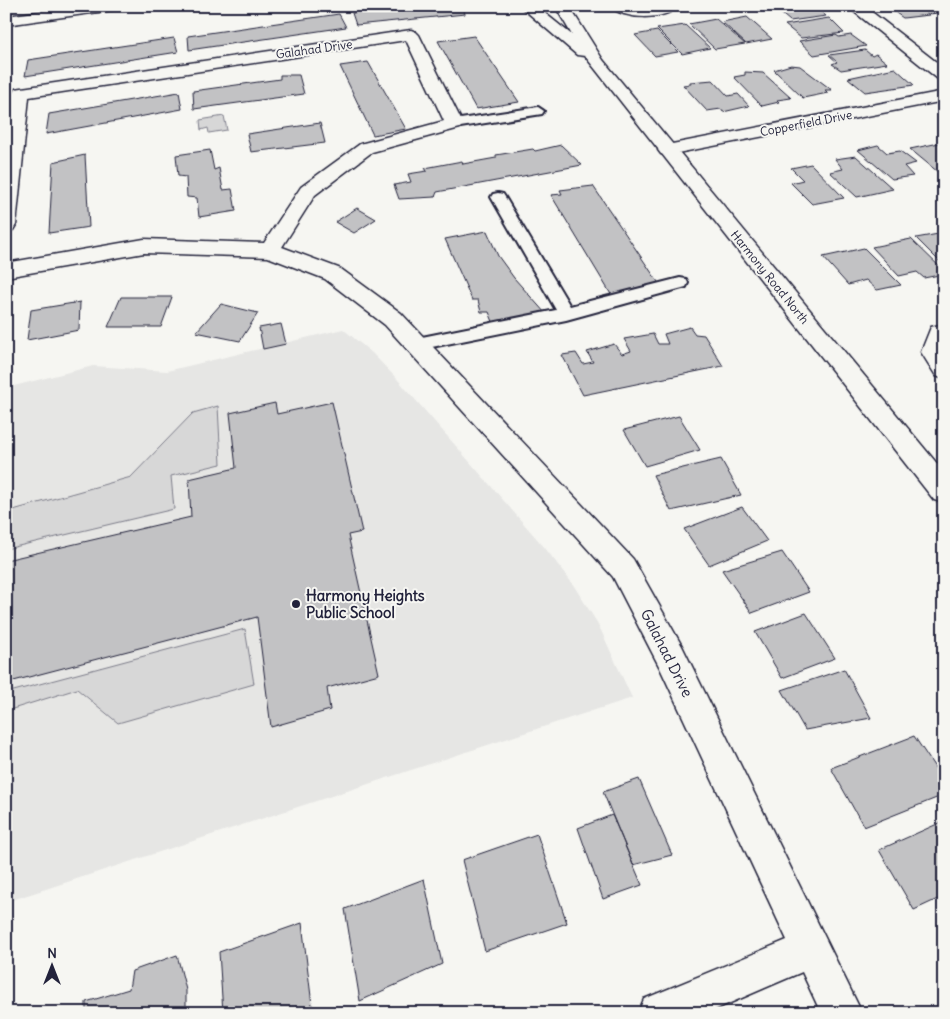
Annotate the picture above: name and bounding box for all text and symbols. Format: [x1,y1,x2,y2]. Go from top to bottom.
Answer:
street label: Galahad Drive [275,36,353,62]
street label: Copperfield Drive [759,107,853,139]
street label: Harmony Road North [728,227,812,327]
place label: Harmony Heights Public School [306,586,425,622]
marker: Harmony Heights Public School [290,598,302,610]
street label: Galahad Drive [637,606,697,700]
north arrow [28,942,78,992]
text: N [47,944,57,962]

